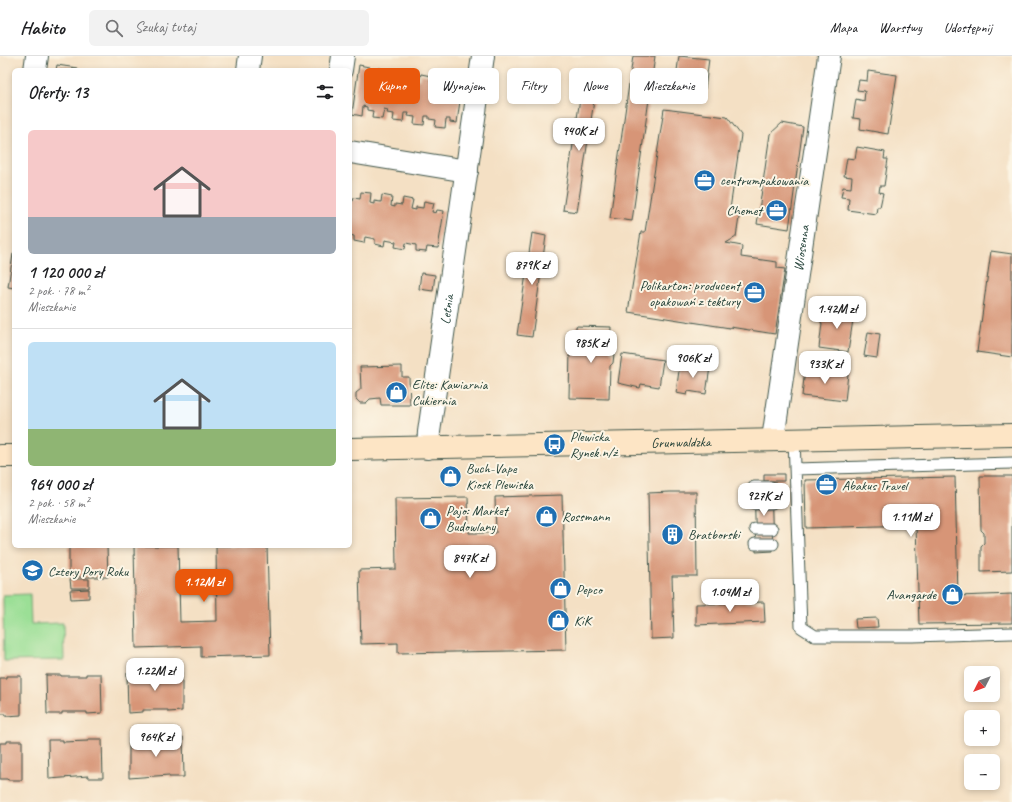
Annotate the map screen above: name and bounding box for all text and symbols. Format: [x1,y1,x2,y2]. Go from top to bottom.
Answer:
search box [89,10,369,46]
text: Habito [20,16,65,40]
icon: search [103,17,125,39]
text: Szukaj tutaj [135,18,196,37]
text: Mapa [830,19,857,36]
text: Warstwy [879,19,922,36]
text: Udostępnij [944,19,992,36]
chip: Kupno [364,68,420,104]
chip: Wynajem [428,68,499,104]
chip: Filtry [507,68,561,104]
chip: Nowe [569,68,622,104]
chip: Mieszkanie [630,68,708,104]
icon: filters [314,81,336,103]
text: Oferty: 13 [28,82,88,103]
pin: 940K zł [542,118,616,152]
text: 940K zł [562,123,596,139]
icon: home [146,156,218,228]
office icon: centrumpakowania [692,167,718,193]
place label: centrumpakowania [720,172,809,189]
office icon: Chemet [764,197,790,223]
place label: Chemet [727,202,764,219]
street label: Wiosenna [789,223,813,272]
pin: 879K zł [495,252,569,286]
text: 879K zł [515,257,549,273]
text: 1 120 000 zł [28,262,103,283]
place label: Polikarton: producent opakowań z tektury [640,277,742,310]
office icon: Polikarton: producent opakowań z tektury [742,280,768,306]
text: 2 pok. · 78 m² [28,283,89,299]
street label: Letnia [436,292,457,325]
pin: 1.42M zł [796,296,878,330]
text: Mieszkanie [28,299,75,315]
text: 1.42M zł [817,301,857,317]
pin: 985K zł [554,330,628,364]
text: 985K zł [574,335,608,351]
pin: 906K zł [656,345,730,379]
text: 906K zł [676,350,710,366]
pin: 933K zł [788,351,862,385]
text: 933K zł [808,356,842,372]
icon: home [146,368,218,440]
place label: Elite: Kawiarnia Cukiernia [412,376,489,409]
shop icon: Elite: Kawiarnia Cukiernia [383,379,409,405]
place label: Plewiska Rynek n/ż [570,428,619,461]
bus stop icon: Plewiska Rynek n/ż [542,431,568,457]
street label: Grunwaldzka [651,433,712,451]
place label: Buch-Vape Kiosk Plewiska [466,460,534,493]
shop icon: Buch-Vape Kiosk Plewiska [438,463,464,489]
office icon: Abakus Travel [814,472,840,498]
text: 964 000 zł [28,474,91,495]
place label: Abakus Travel [842,477,910,494]
pin: 927K zł [727,483,801,517]
text: 927K zł [747,488,781,504]
text: 2 pok. · 58 m² [28,495,89,511]
place label: Pajo: Market Budowlany [446,502,510,535]
shop icon: Rossmann [533,503,559,529]
pin: 1.11M zł [870,504,952,538]
shop icon: Pajo: Market Budowlany [418,505,444,531]
place label: Rossmann [562,508,611,525]
text: 1.11M zł [891,509,931,525]
text: Mieszkanie [28,511,75,527]
building icon: Bratborski [659,521,685,547]
place label: Bratborski [688,526,742,543]
pin: 847K zł [433,545,507,579]
text: 847K zł [453,550,487,566]
school or university icon: Cztery Pory Roku [19,558,45,584]
place label: Cztery Pory Roku [48,563,129,580]
pin: 1.12M zł [163,569,245,603]
text: 1.12M zł [184,574,224,590]
shop icon: Pepco [547,576,573,602]
pin: 1.04M zł [689,579,771,613]
place label: Pepco [576,581,604,598]
shop icon: Avangarde [939,581,965,607]
text: 1.04M zł [710,584,750,600]
place label: Avangarde [886,586,937,603]
shop icon: KiK [545,607,571,633]
place label: KiK [574,612,594,629]
pin: 1.22M zł [114,658,196,692]
text: 1.22M zł [135,663,175,679]
north arrow [964,666,1000,702]
map controls [964,666,1000,790]
button: + [964,710,1000,746]
pin: 964K zł [119,724,193,758]
text: 964K zł [139,729,173,745]
button: − [964,754,1000,790]

